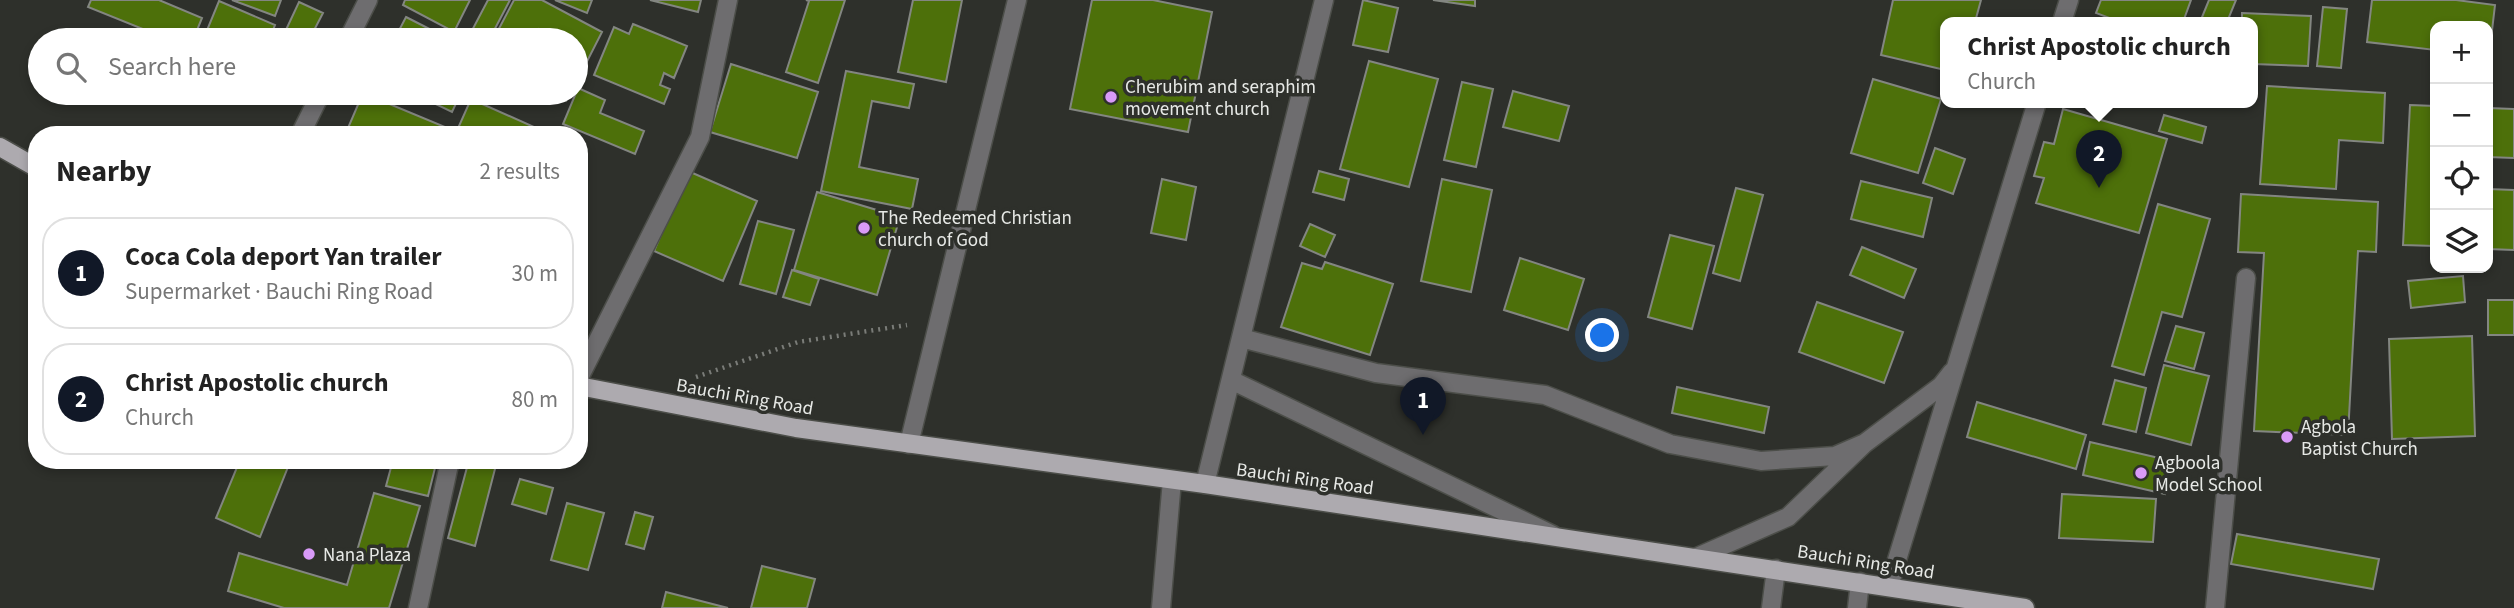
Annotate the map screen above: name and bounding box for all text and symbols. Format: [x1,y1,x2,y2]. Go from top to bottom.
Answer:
popup [1940,17,2258,108]
map controls [2430,21,2493,273]
button: + [2430,21,2493,84]
search box [28,28,588,105]
text: Christ Apostolic church [1967,28,2231,65]
icon: search [52,48,90,86]
text: Search here [108,48,236,85]
text: Church [1967,65,2036,98]
place label: Cherubim and seraphim movement church [1125,74,1316,123]
button: − [2430,84,2493,147]
marker: Cherubim and seraphim movement church [1103,89,1119,105]
pin: 2 [2076,130,2122,188]
button: locate [2430,147,2493,210]
text: Nearby [56,150,151,193]
text: 2 results [480,155,560,188]
place label: The Redeemed Christian church of God [878,205,1072,254]
button: layers [2430,210,2493,273]
marker: The Redeemed Christian church of God [856,220,872,236]
text: Coca Cola deport Yan trailer [125,238,442,275]
text: 1 [75,257,87,290]
text: 30 m [511,257,558,290]
text: Supermarket · Bauchi Ring Road [125,275,433,308]
your location [1585,318,1619,352]
text: Christ Apostolic church [125,364,389,401]
street label: Bauchi Ring Road [674,372,815,423]
pin: 1 [1400,377,1446,435]
text: 2 [75,383,87,416]
text: 80 m [511,383,558,416]
text: Church [125,401,194,434]
place label: Agbola Baptist Church [2301,414,2418,463]
marker: Agbola Baptist Church [2279,429,2295,445]
place label: Agboola Model School [2155,450,2262,499]
street label: Bauchi Ring Road [1234,456,1375,502]
marker: Agboola Model School [2133,465,2149,481]
street label: Bauchi Ring Road [1795,538,1936,587]
place label: Nana Plaza [323,542,411,569]
marker: Nana Plaza [301,546,317,562]

